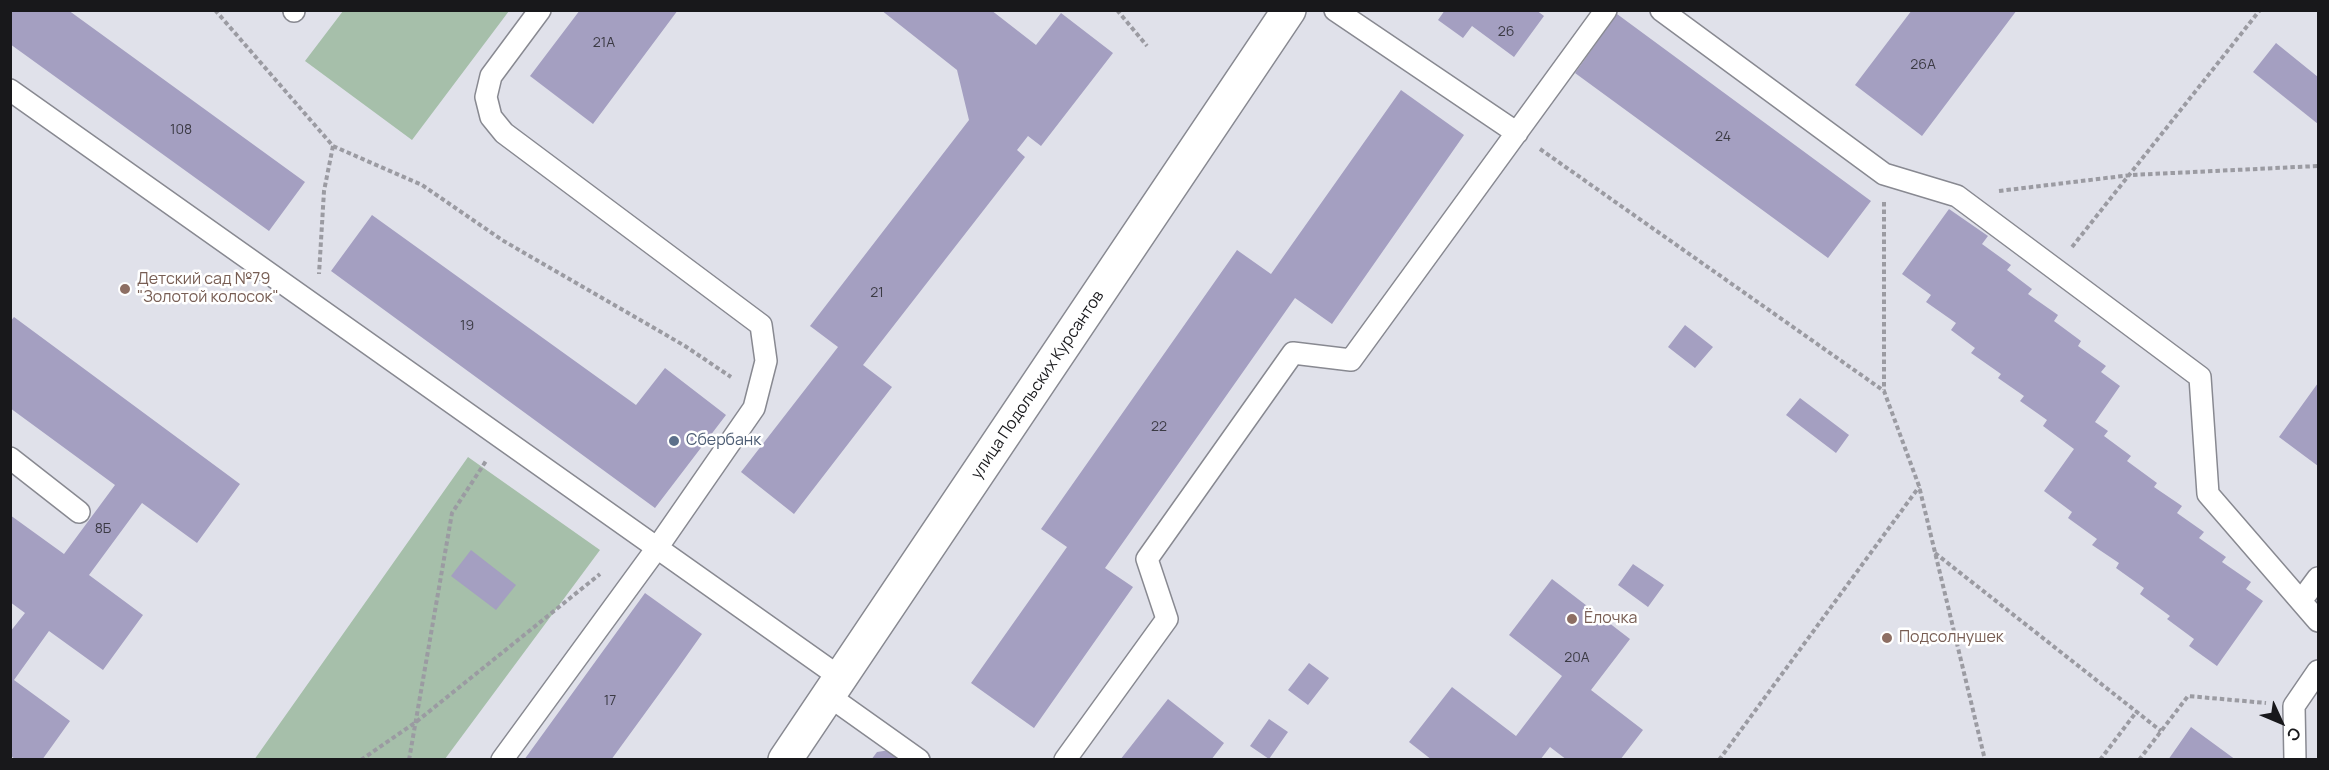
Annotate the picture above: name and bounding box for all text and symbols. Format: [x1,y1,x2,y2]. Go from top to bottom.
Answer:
house number: 26 [1498,24,1514,40]
house number: 21А [593,35,615,51]
house number: 26А [1910,57,1936,73]
house number: 108 [170,122,192,138]
house number: 24 [1715,129,1731,145]
place label: Детский сад №79 "Золотой колосок" [137,270,279,308]
marker: Детский сад №79 "Золотой колосок" [118,282,132,296]
house number: 21 [870,285,884,301]
street label: улица Подольских Курсантов [968,287,1108,483]
house number: 19 [460,318,474,334]
house number: 22 [1151,419,1167,435]
place label: Сбербанк [686,431,761,451]
marker: Сбербанк [667,434,681,448]
house number: 8Б [95,521,111,537]
place label: Ёлочка [1584,609,1637,629]
marker: Ёлочка [1565,612,1579,626]
place label: Подсолнушек [1899,628,2004,648]
marker: Подсолнушек [1880,631,1894,645]
house number: 20А [1564,650,1590,666]
north arrow [2251,692,2311,752]
house number: 17 [604,693,616,709]
text: С [2282,723,2306,746]

